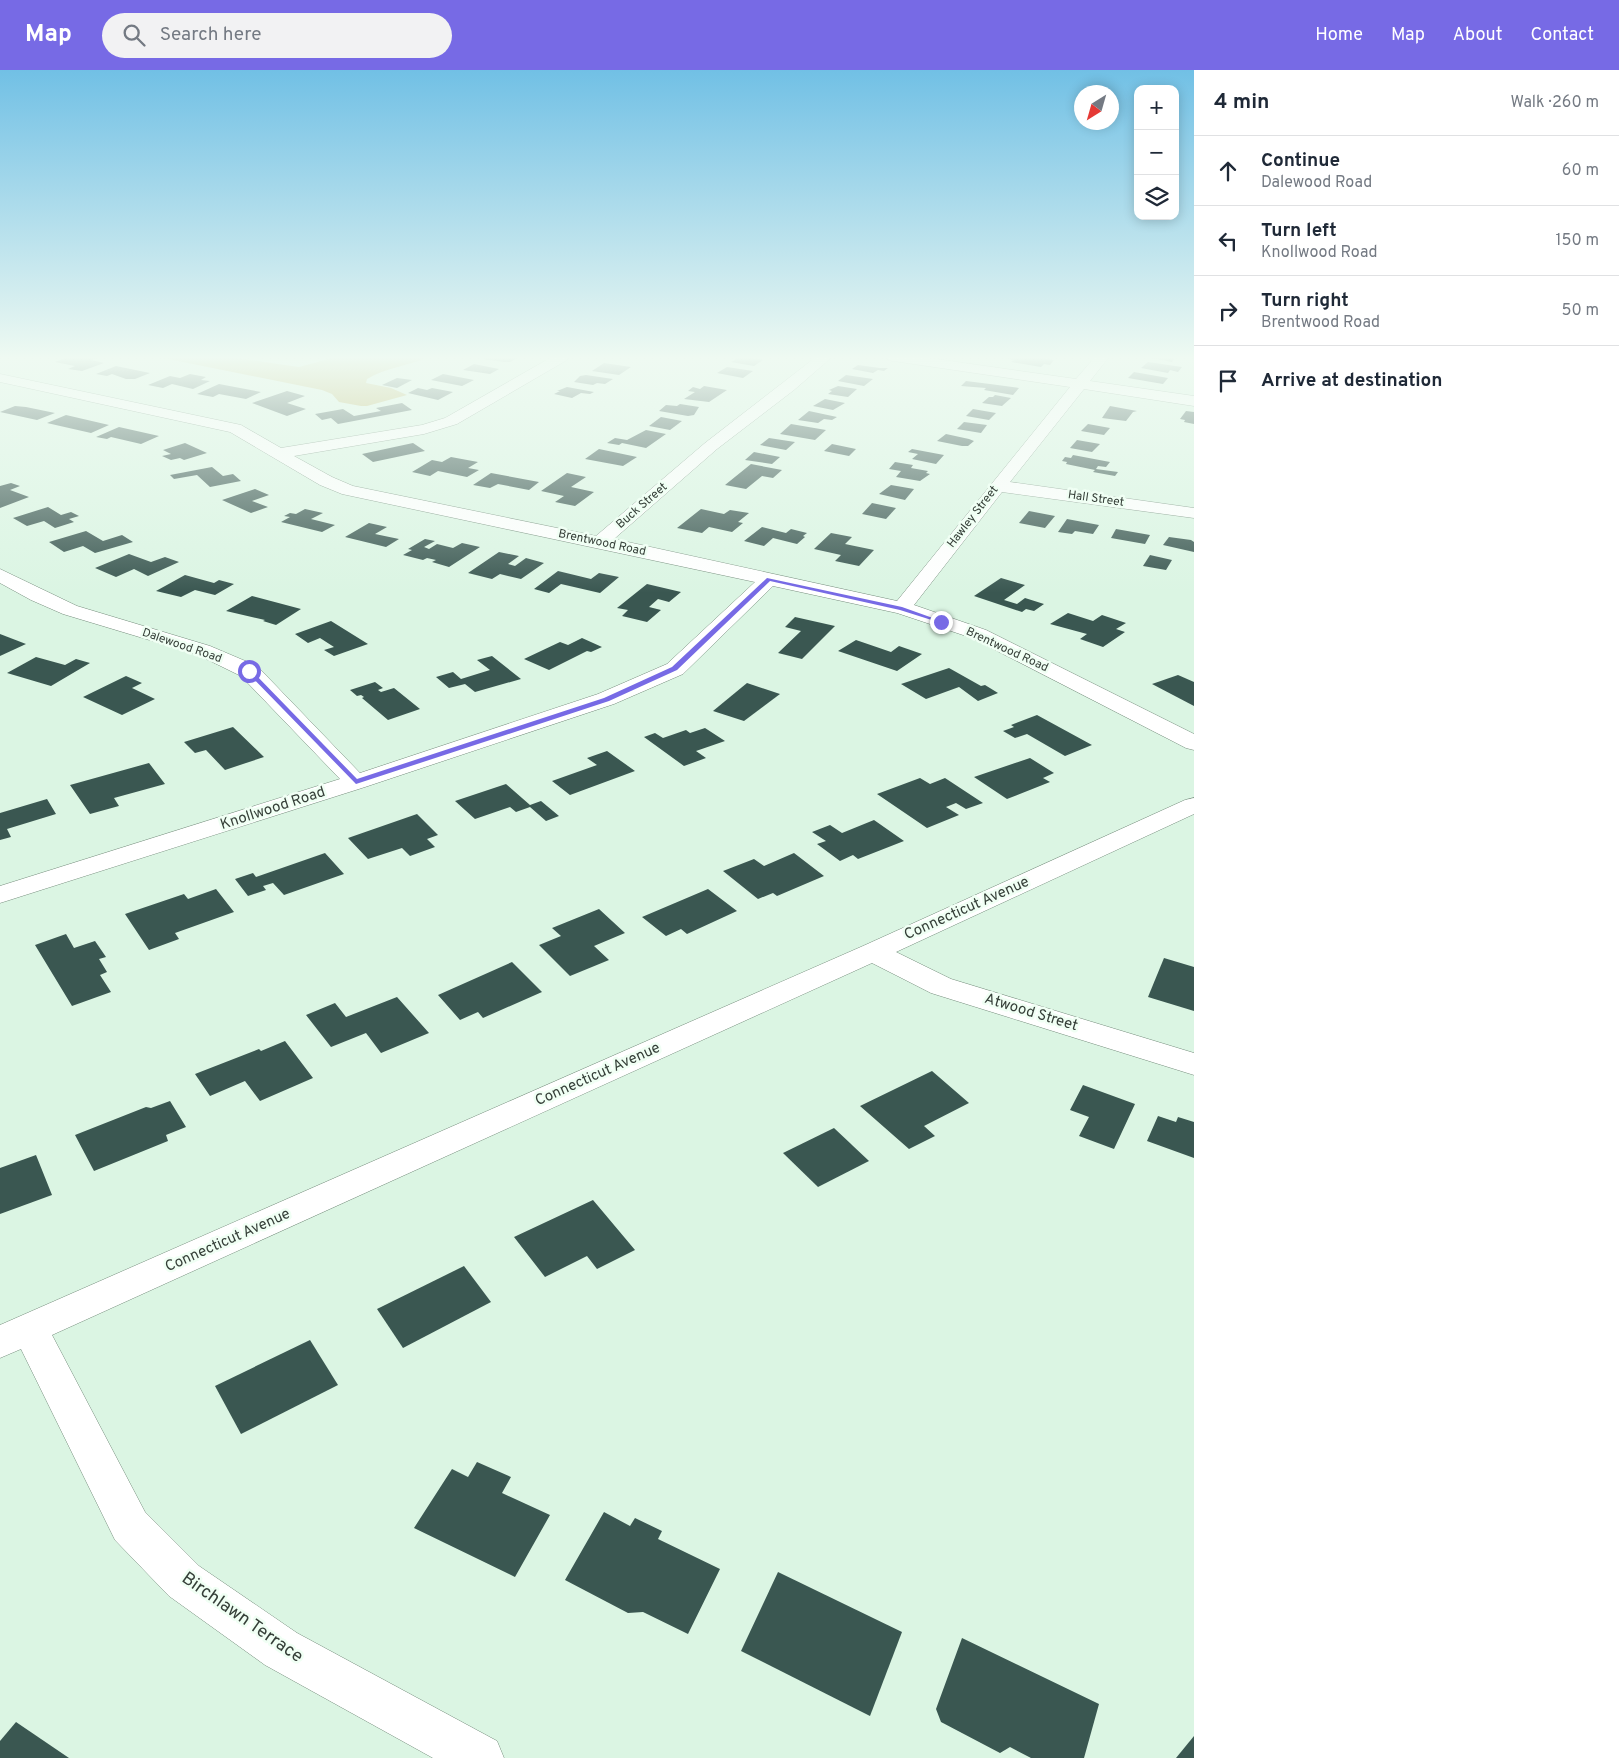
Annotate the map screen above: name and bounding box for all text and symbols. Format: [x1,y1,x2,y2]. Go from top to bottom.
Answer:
search box [102,13,452,58]
text: Map [25,20,72,50]
icon: search [120,21,148,49]
text: Search here [160,23,261,47]
text: Home [1315,24,1363,47]
text: Map [1391,24,1425,47]
text: About [1453,24,1502,47]
text: Contact [1530,24,1594,47]
north arrow [1074,85,1119,130]
map controls [1134,85,1179,220]
button: + [1134,85,1179,130]
text: 4 min [1214,89,1270,116]
text: Walk · 260 m [1510,93,1599,113]
button: − [1134,130,1179,175]
text: Continue [1261,149,1340,173]
icon: ahead [1214,157,1242,185]
text: 60 m [1562,161,1599,181]
text: Dalewood Road [1261,173,1372,193]
button: layers [1134,175,1179,220]
text: Turn left [1261,219,1337,243]
icon: left [1214,227,1242,255]
text: 150 m [1556,231,1599,251]
text: Knollwood Road [1261,243,1378,263]
text: Turn right [1261,289,1349,313]
icon: right [1214,297,1242,325]
text: 50 m [1562,301,1599,321]
text: Brentwood Road [1261,313,1380,333]
icon: arrive [1214,367,1242,395]
text: Arrive at destination [1261,369,1442,393]
street label: Buck Street [613,479,671,533]
street label: Hawley Street [944,483,1002,551]
street label: Hall Street [1067,487,1125,511]
street label: Brentwood Road [557,526,647,560]
route end [930,611,953,634]
street label: Brentwood Road [963,624,1051,676]
street label: Dalewood Road [140,625,224,667]
route start [238,660,261,683]
street label: Knollwood Road [218,783,328,835]
street label: Connecticut Avenue [902,873,1032,945]
street label: Atwood Street [982,990,1080,1036]
street label: Connecticut Avenue [533,1039,663,1111]
street label: Connecticut Avenue [163,1205,293,1277]
street label: Birchlawn Terrace [177,1567,307,1669]

